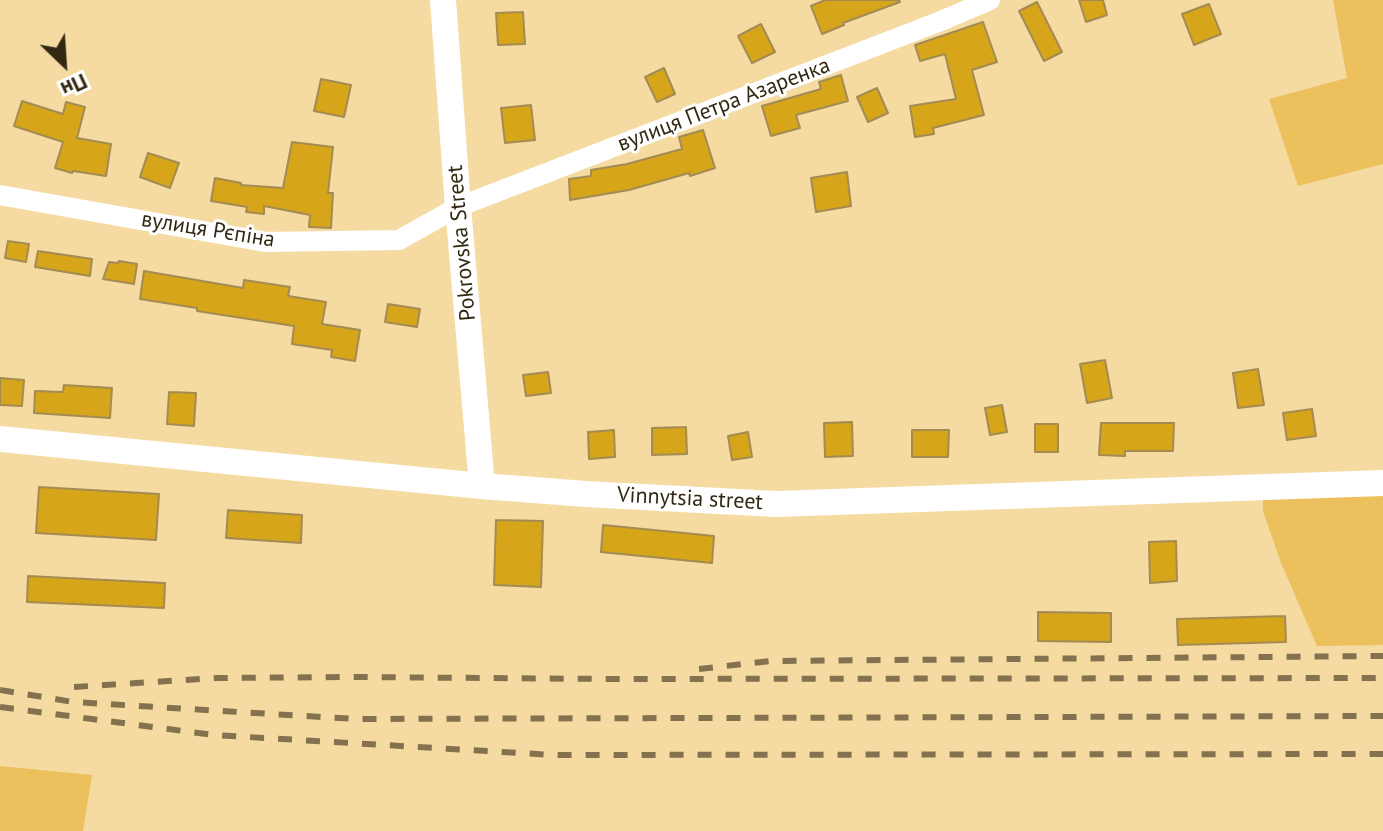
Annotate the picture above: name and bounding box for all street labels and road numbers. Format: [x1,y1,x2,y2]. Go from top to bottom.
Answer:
street label: вулиця Петра Азаренка [614,52,834,158]
street label: Pokrovska Street [442,164,482,322]
street label: вулиця Рєпіна [139,206,277,254]
street label: Vinnytsia street [616,482,764,516]

